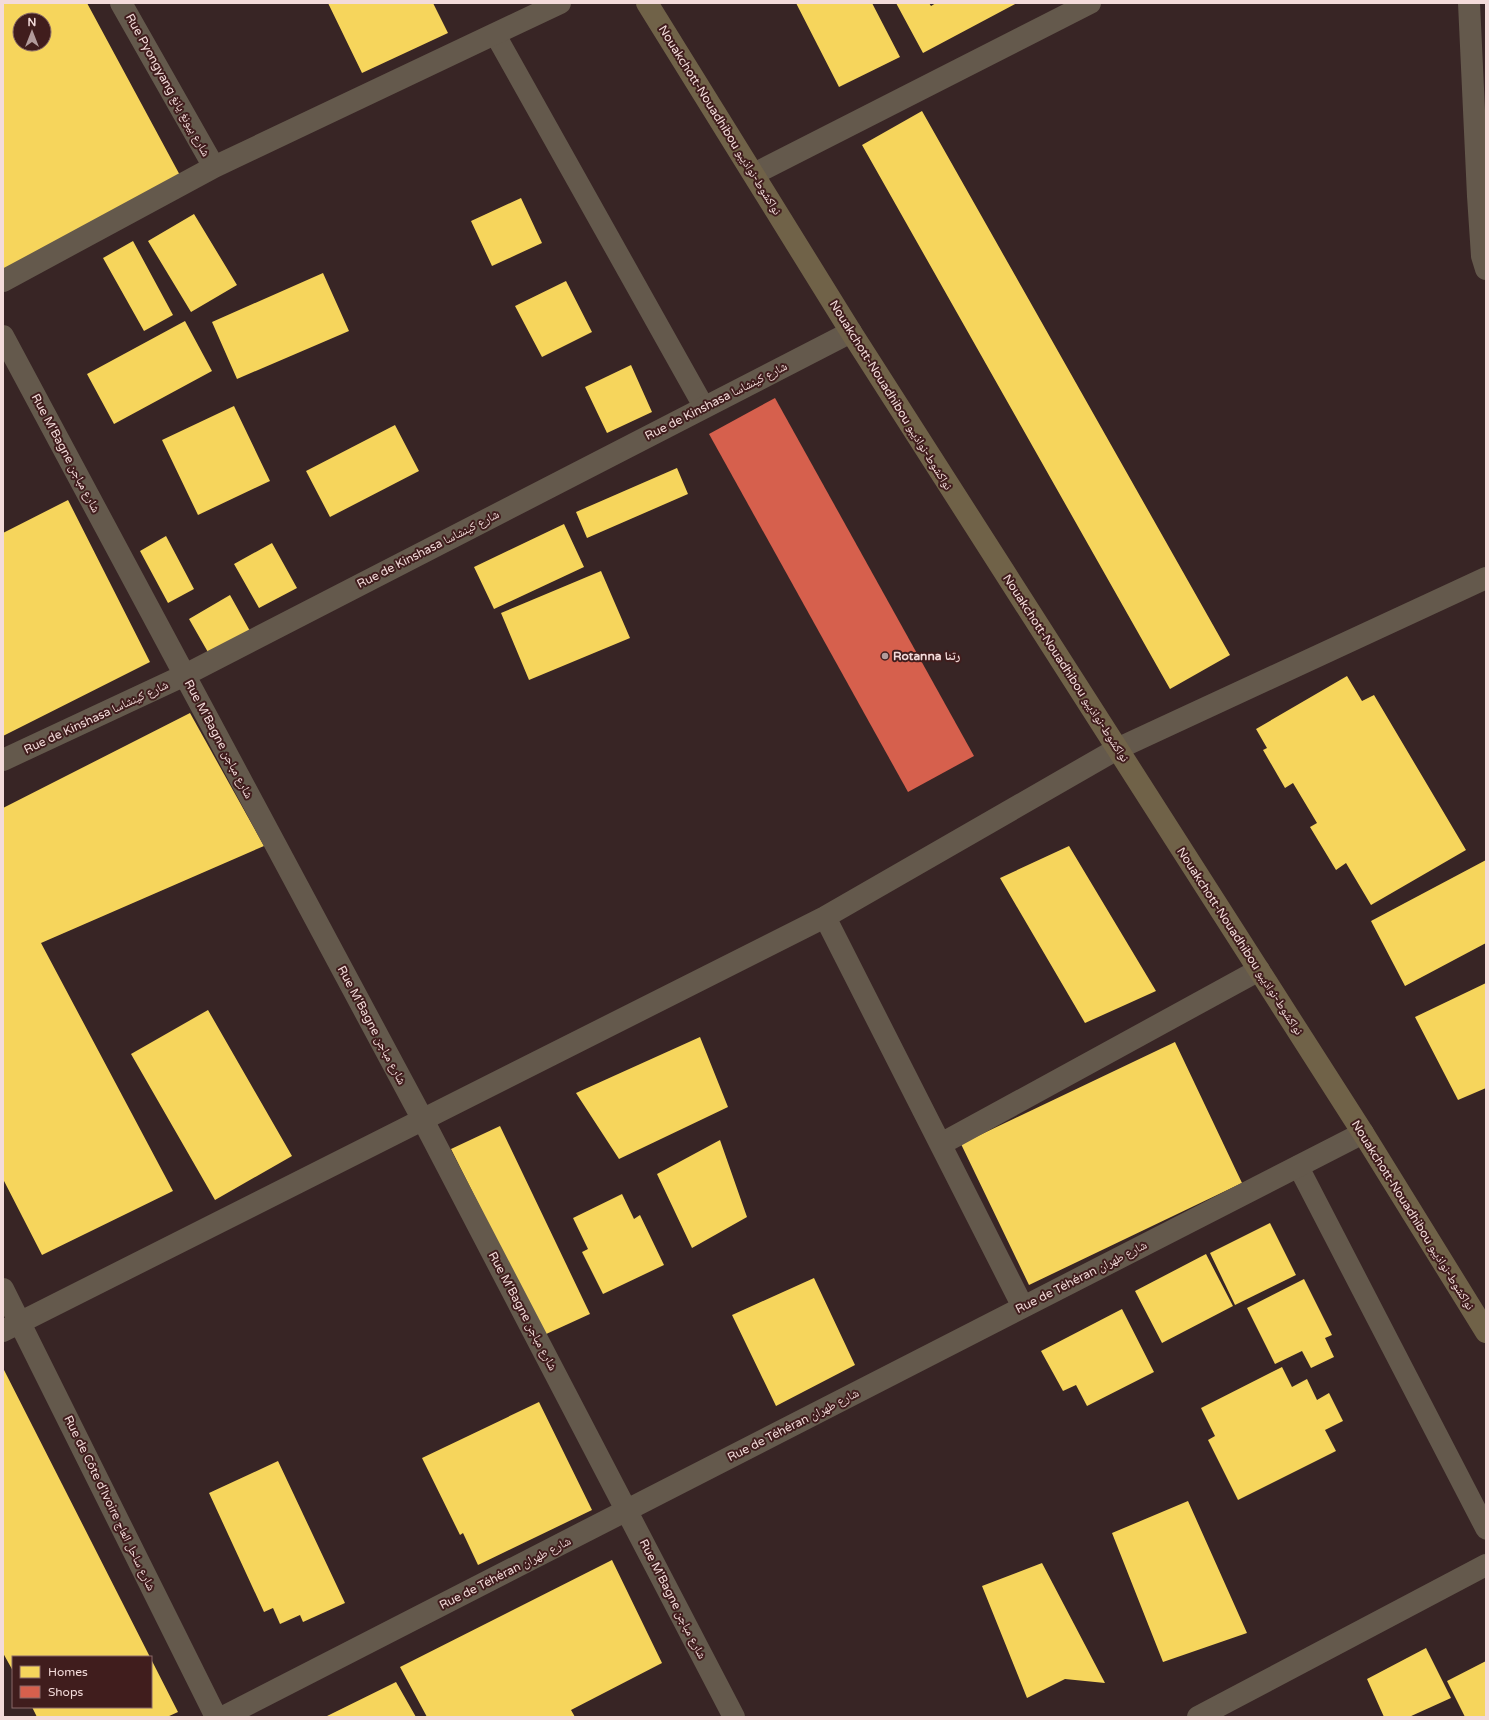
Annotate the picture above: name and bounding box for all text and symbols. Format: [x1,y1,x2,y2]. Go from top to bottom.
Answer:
street label: Rue Pyongyang شارع بيونغ يانغ [122,11,213,159]
north arrow [12,12,52,52]
text: N [28,16,36,29]
street label: Nouakchott-Nouadhibou نواكشوط-نواذيبو [655,23,784,217]
street label: Nouakchott-Nouadhibou نواكشوط-نواذيبو [826,298,955,492]
street label: Rue de Kinshasa شارع كينشاسا [643,359,790,444]
street label: Rue M'Bagne شارع مباجن [28,391,103,515]
street label: Rue de Kinshasa شارع كينشاسا [355,507,502,592]
street label: Nouakchott-Nouadhibou نواكشوط-نواذيبو [1000,572,1132,765]
place label: Rotanna رتنا [893,649,961,663]
marker: Rotanna رتنا [880,651,890,661]
street label: Rue de Kinshasa شارع كينشاسا [22,677,171,758]
street label: Rue M'Bagne شارع مباجن [181,677,256,801]
street label: Nouakchott-Nouadhibou نواكشوط-نواذيبو [1174,845,1306,1038]
street label: Rue M'Bagne شارع مباجن [334,963,409,1087]
street label: Nouakchott-Nouadhibou نواكشوط-نواذيبو [1348,1118,1477,1312]
street label: Rue de Téhéran شارع طهران [1013,1238,1150,1317]
street label: Rue M'Bagne شارع مباجن [485,1249,560,1373]
street label: Rue de Téhéran شارع طهران [725,1386,862,1465]
street label: Rue de Côte d'Ivoire شارع ساحل العاج [60,1413,159,1593]
street label: Rue de Téhéran شارع طهران [437,1534,574,1613]
street label: Rue M'Bagne شارع مباجن [636,1537,709,1662]
legend [12,1656,152,1708]
text: Homes [48,1665,88,1679]
text: Shops [48,1685,83,1699]

